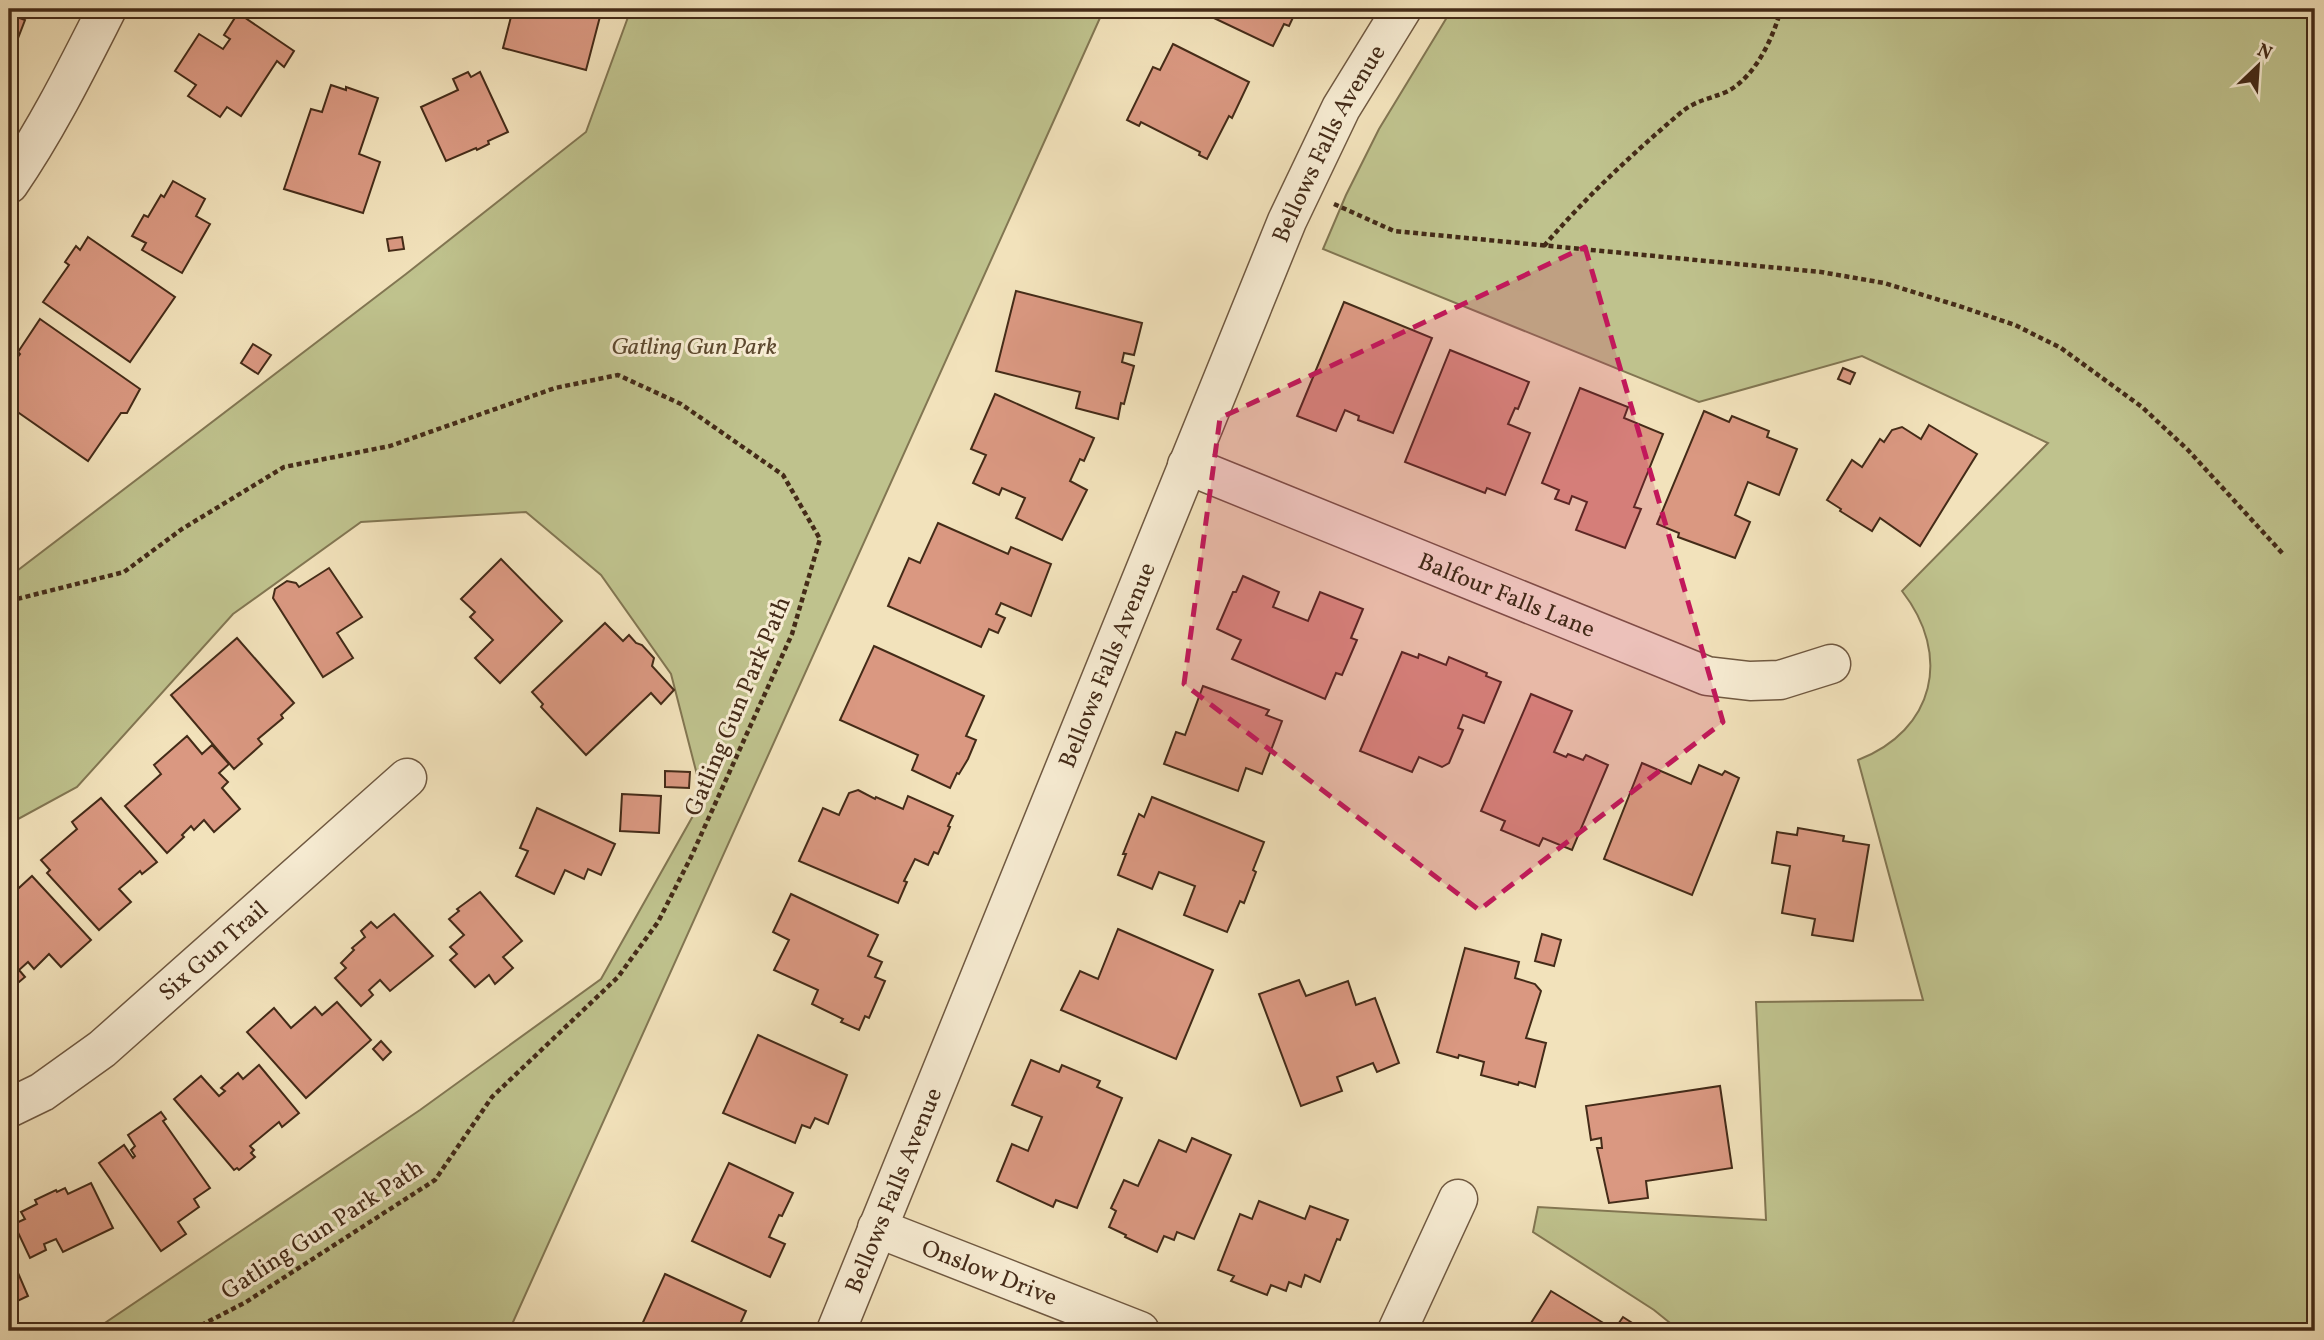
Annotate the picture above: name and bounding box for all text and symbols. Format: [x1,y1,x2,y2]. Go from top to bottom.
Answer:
north arrow [2222,32,2292,102]
text: N [2253,38,2276,67]
street label: Bellows Falls Avenue [1265,39,1395,248]
park label: Gatling Gun Park [611,331,777,365]
street label: Balfour Falls Lane [1412,545,1600,648]
street label: Bellows Falls Avenue [1052,558,1166,774]
street label: Gatling Gun Park Path [677,592,801,822]
street label: Six Gun Trail [152,894,277,1010]
street label: Bellows Falls Avenue [838,1083,952,1299]
street label: Gatling Gun Park Path [215,1152,431,1309]
street label: Onslow Drive [916,1232,1062,1316]

